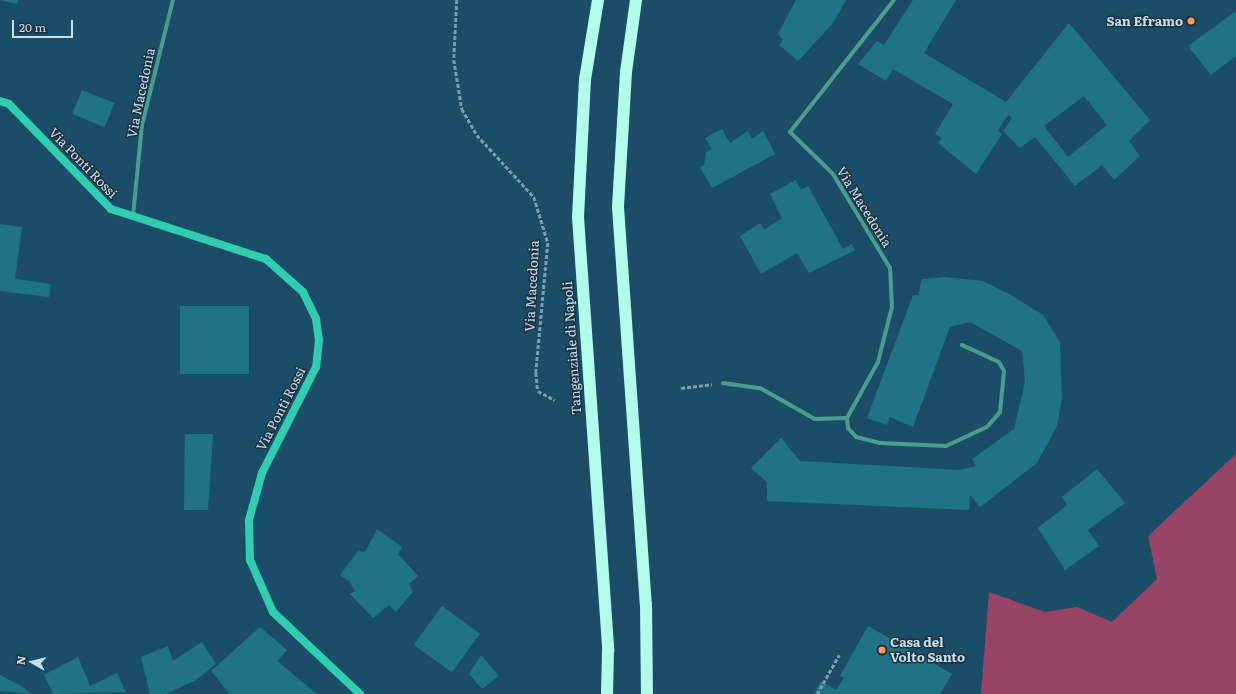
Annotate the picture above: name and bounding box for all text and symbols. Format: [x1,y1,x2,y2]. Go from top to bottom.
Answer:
scale bar [14,12,75,38]
place label: San Eframo [1107,13,1183,29]
marker: San Eframo [1186,16,1196,26]
text: 20 m [19,18,46,36]
street label: Via Macedonia [124,47,158,139]
street label: Via Ponti Rossi [46,125,120,201]
street label: Via Macedonia [833,164,895,250]
street label: Via Macedonia [522,240,542,332]
street label: Tangenziale di Napoli [560,281,584,415]
street label: Via Ponti Rossi [253,365,309,453]
place label: Casa del Volto Santo [890,635,965,666]
north arrow [12,642,52,682]
marker: Casa del Volto Santo [877,645,887,655]
text: N [12,655,29,666]

